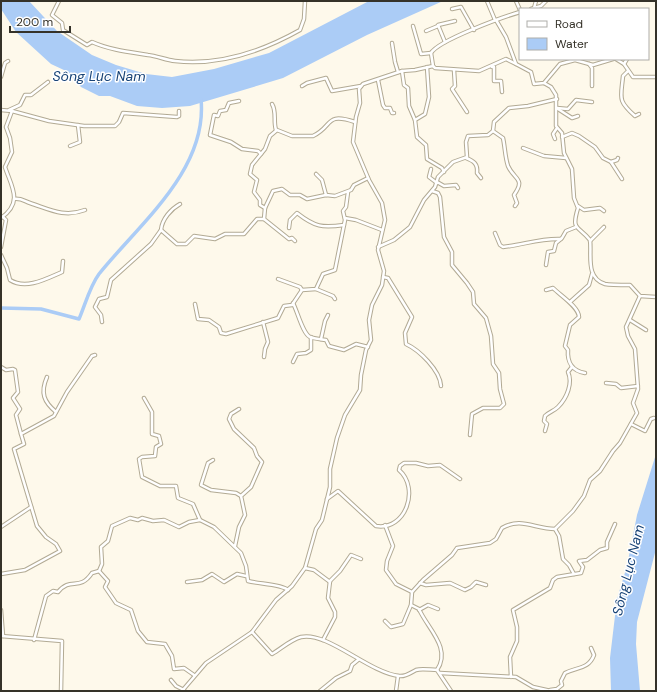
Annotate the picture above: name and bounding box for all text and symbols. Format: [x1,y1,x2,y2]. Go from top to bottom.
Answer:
scale bar [10,8,70,34]
legend [519,8,649,60]
text: 200 m [16,14,53,30]
text: Road [555,16,583,32]
text: Water [555,36,589,52]
water label: Sông Lục Nam [52,67,146,85]
water label: Sông Lục Nam [608,523,648,617]

